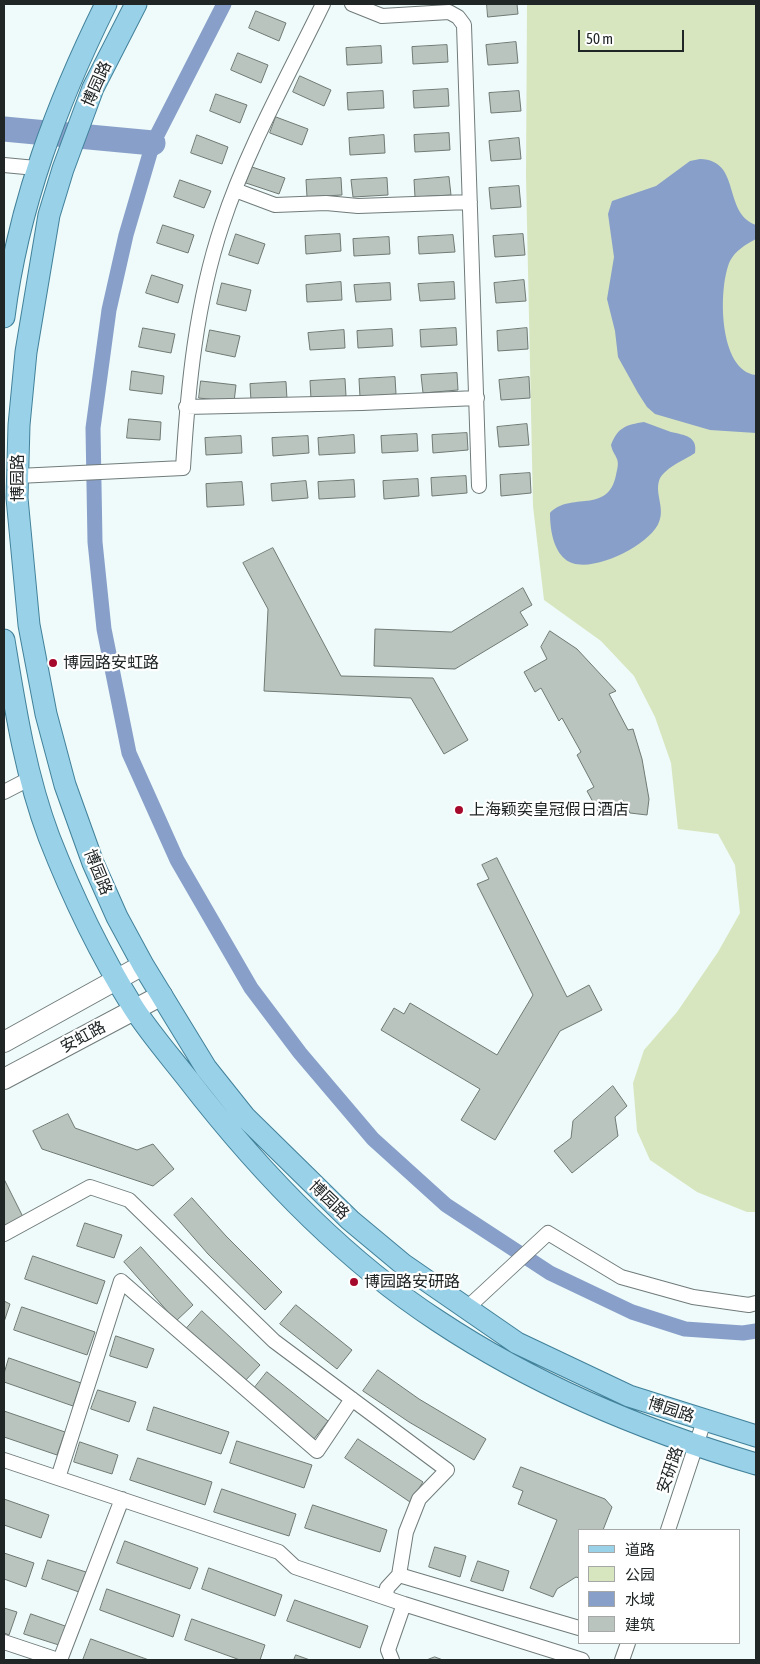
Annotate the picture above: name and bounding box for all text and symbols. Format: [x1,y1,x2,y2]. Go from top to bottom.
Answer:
scale bar [580,20,686,52]
text: 50 m [586,30,613,47]
street label: 博园路 [78,58,116,110]
street label: 博园路 [8,454,28,502]
place label: 博园路安虹路 [63,653,159,673]
marker: 博园路安虹路 [47,657,59,669]
place label: 上海颖奕皇冠假日酒店 [469,800,629,820]
marker: 上海颖奕皇冠假日酒店 [453,804,465,816]
street label: 博园路 [80,846,116,898]
street label: 安虹路 [57,1017,109,1057]
street label: 博园路 [305,1176,353,1224]
place label: 博园路安研路 [364,1272,460,1292]
marker: 博园路安研路 [348,1276,360,1288]
street label: 博园路 [645,1393,697,1427]
street label: 安研路 [653,1444,687,1496]
legend [578,1529,740,1644]
text: 道路 [625,1541,655,1558]
text: 公园 [625,1566,655,1583]
text: 水域 [625,1591,655,1608]
text: 建筑 [625,1616,655,1633]

